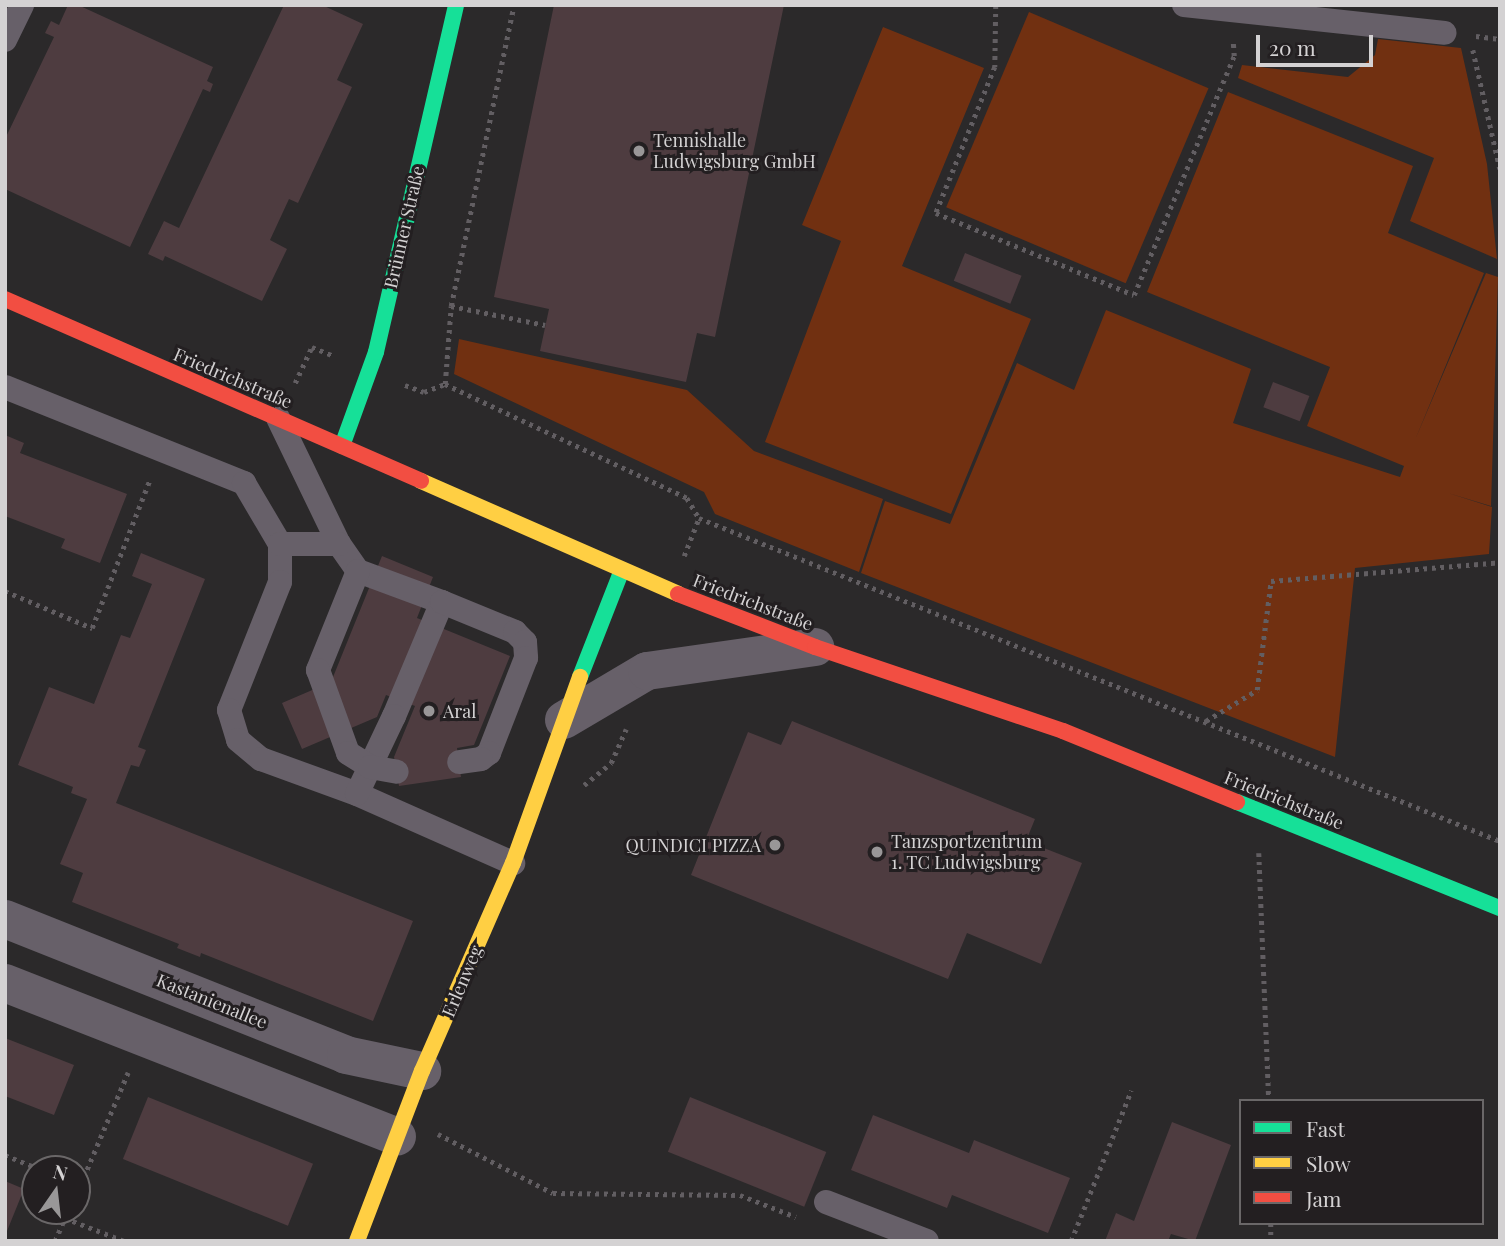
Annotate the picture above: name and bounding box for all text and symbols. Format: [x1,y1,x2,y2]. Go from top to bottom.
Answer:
scale bar [1260,21,1377,65]
text: 20 m [1269,33,1316,61]
place label: Tennishalle Ludwigsburg GmbH [653,130,816,172]
marker: Tennishalle Ludwigsburg GmbH [631,143,647,159]
street label: Brünner Straße [379,163,429,291]
street label: Friedrichstraße [170,343,296,413]
street label: Friedrichstraße [690,569,816,635]
place label: Aral [443,700,476,722]
marker: Aral [421,703,437,719]
street label: Friedrichstraße [1221,766,1347,834]
place label: Tanzsportzentrum 1. TC Ludwigsburg [891,831,1042,874]
place label: QUINDICI PIZZA [626,834,761,856]
marker: QUINDICI PIZZA [767,837,783,853]
marker: Tanzsportzentrum 1. TC Ludwigsburg [869,844,885,860]
street label: Erlenweg [437,942,487,1020]
street label: Kastanienallee [154,969,270,1033]
legend [1239,1099,1484,1225]
text: Fast [1306,1114,1345,1142]
text: Slow [1306,1149,1351,1177]
north arrow [21,1155,91,1225]
text: N [51,1157,70,1186]
text: Jam [1306,1184,1342,1212]

